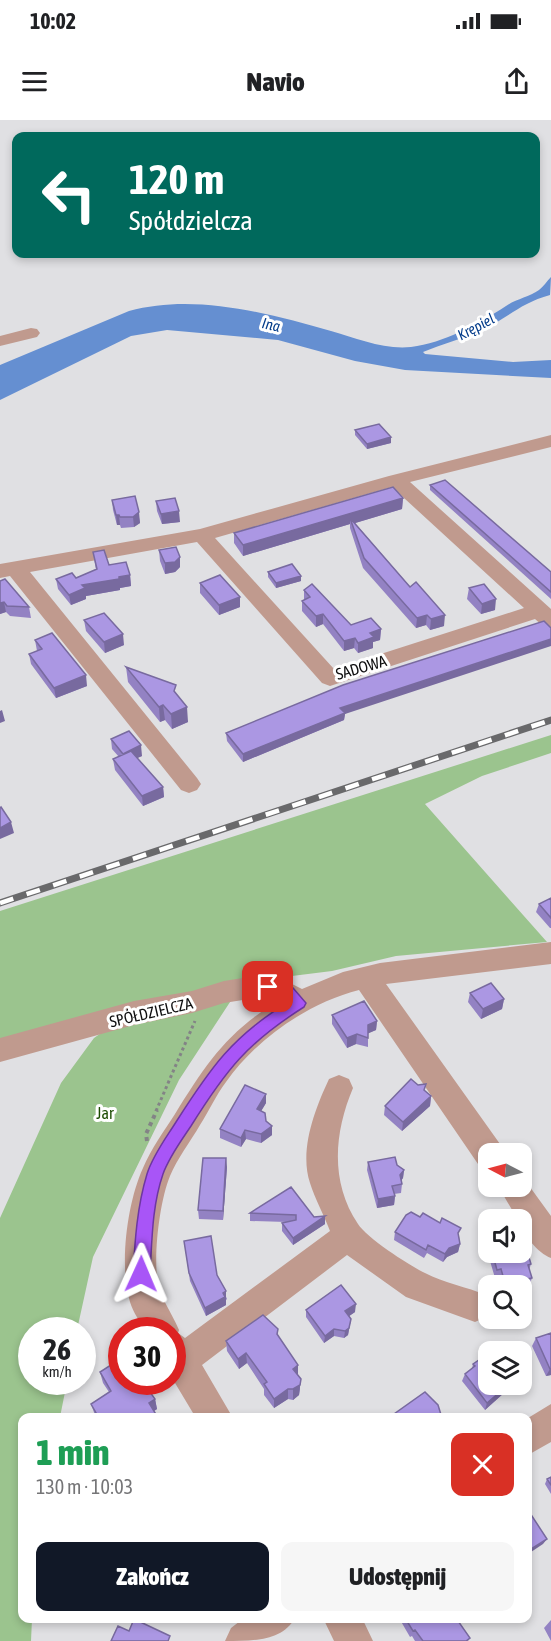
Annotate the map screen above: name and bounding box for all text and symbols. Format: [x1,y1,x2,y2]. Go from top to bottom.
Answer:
text: 10:02 [30,8,76,34]
icon: menu [18,65,51,98]
icon: share [500,65,533,98]
text: Navio [246,66,305,97]
text: 120 m [129,155,224,203]
icon: left [30,156,108,234]
text: Spółdzielcza [129,205,253,236]
water label: Krępiel [454,310,497,343]
water label: Ina [260,314,282,335]
street label: SADOWA [334,651,389,683]
pin [242,961,293,1012]
icon: arrive [251,970,284,1003]
street label: SPÓŁDZIELCZA [107,993,195,1030]
park label: Jar [96,1104,114,1122]
north arrow [478,1143,532,1197]
map controls [478,1143,532,1395]
button: sound [478,1209,532,1263]
position arrow [109,1242,173,1306]
button: search [478,1275,532,1329]
speed limit sign: 30 [108,1317,186,1395]
text: 26 [43,1332,71,1366]
button: layers [478,1341,532,1395]
text: km/h [42,1363,72,1380]
text: 1 min [36,1431,110,1473]
button: close [451,1433,514,1496]
text: 130 m · 10:03 [36,1475,133,1498]
button: Zakończ [36,1542,269,1611]
button: Udostępnij [281,1542,514,1611]

